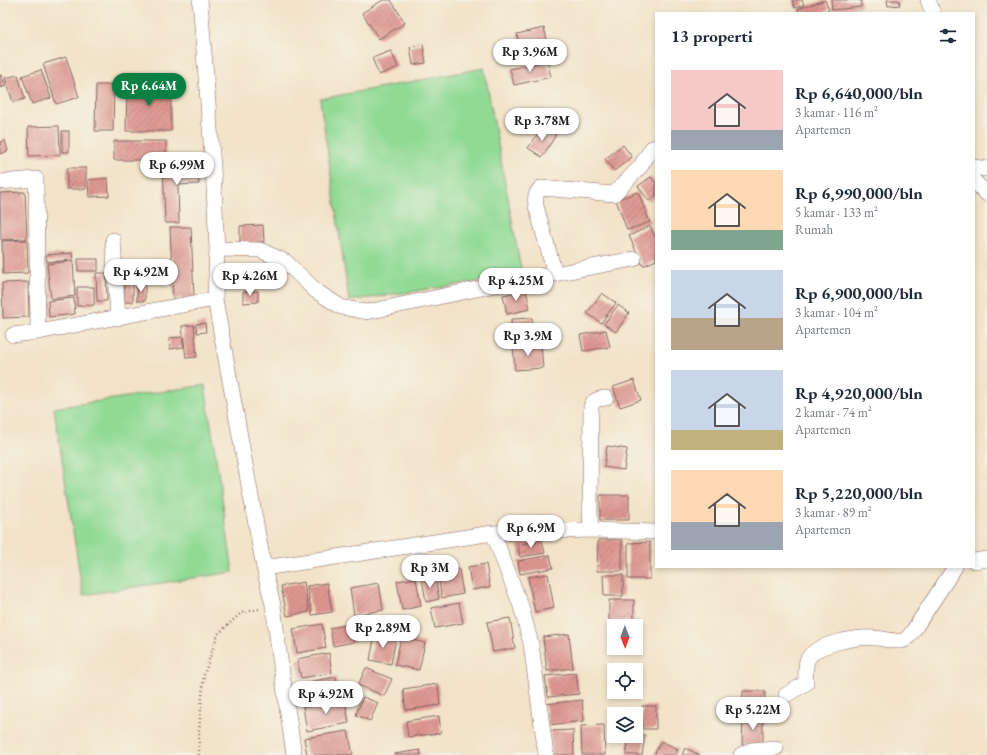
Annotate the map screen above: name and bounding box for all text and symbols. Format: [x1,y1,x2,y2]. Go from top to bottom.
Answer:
text: 13 properti [671,25,753,47]
icon: filters [937,25,959,47]
pin: Rp 3.96M [489,39,571,73]
text: Rp 3.96M [502,43,558,60]
pin: Rp 6.64M [108,73,190,107]
text: Rp 6.64M [121,77,177,94]
text: Rp 6,640,000/bln [795,82,923,104]
icon: home [703,86,751,134]
text: 3 kamar · 116 m² [795,104,878,121]
pin: Rp 3.78M [501,108,583,142]
text: Rp 3.78M [514,112,570,129]
text: Apartemen [795,121,851,138]
pin: Rp 6.99M [136,152,218,186]
text: Rp 6.99M [149,156,205,173]
text: Rp 6,990,000/bln [795,182,923,204]
icon: home [703,186,751,234]
text: 5 kamar · 133 m² [795,204,878,221]
text: Rumah [795,221,833,238]
pin: Rp 4.92M [100,259,182,293]
text: Rp 4.92M [113,263,169,280]
pin: Rp 4.26M [209,263,291,297]
text: Rp 4.26M [222,267,278,284]
pin: Rp 4.25M [475,268,557,302]
text: Rp 4.25M [488,272,544,289]
text: Rp 6,900,000/bln [795,282,923,304]
icon: home [703,286,751,334]
text: 3 kamar · 104 m² [795,304,878,321]
text: Apartemen [795,321,851,338]
pin: Rp 3.9M [491,323,565,357]
text: Rp 3.9M [503,327,553,344]
text: Rp 4,920,000/bln [795,382,923,404]
icon: home [703,386,751,434]
text: 2 kamar · 74 m² [795,404,872,421]
text: Apartemen [795,421,851,438]
text: Rp 5,220,000/bln [795,482,923,504]
icon: home [703,486,751,534]
text: 3 kamar · 89 m² [795,504,872,521]
pin: Rp 6.9M [494,515,568,549]
text: Rp 6.9M [506,519,556,536]
text: Apartemen [795,521,851,538]
pin: Rp 3M [402,555,458,589]
text: Rp 3M [411,559,449,576]
pin: Rp 2.89M [342,615,424,649]
text: Rp 2.89M [355,619,411,636]
north arrow [607,619,643,655]
map controls [607,619,643,743]
button: locate [607,663,643,699]
pin: Rp 4.92M [285,681,367,715]
text: Rp 4.92M [298,685,354,702]
pin: Rp 5.22M [712,697,794,731]
text: Rp 5.22M [725,701,781,718]
button: layers [607,707,643,743]

